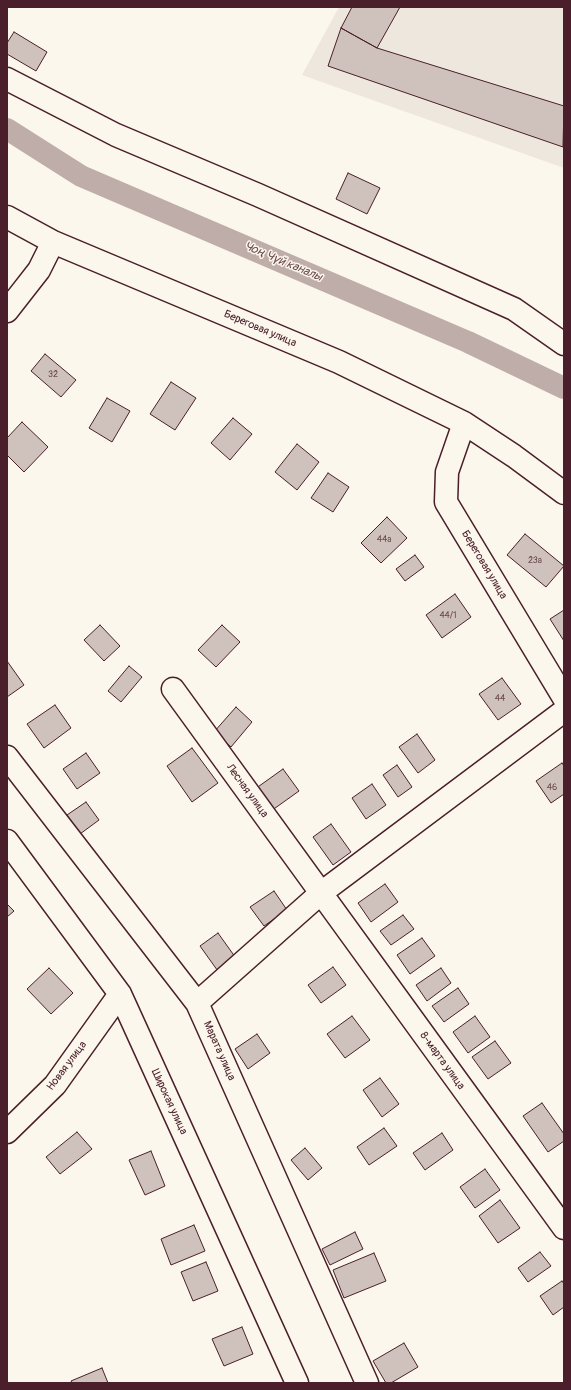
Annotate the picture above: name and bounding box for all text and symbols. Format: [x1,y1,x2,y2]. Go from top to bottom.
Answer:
water label: Чоң Чүй каналы [242,239,324,285]
street label: Береговая улица [222,308,298,350]
house number: 32 [48,370,58,380]
street label: Береговая улица [458,528,510,602]
house number: 44а [377,535,391,545]
house number: 23а [528,556,542,566]
house number: 44/1 [439,611,457,621]
house number: 44 [495,694,505,704]
street label: Лесная улица [223,762,271,820]
house number: 46 [547,783,557,793]
street label: Марата улица [200,1019,238,1083]
street label: 8-марта улица [417,1030,467,1092]
street label: Новая улица [44,1039,90,1093]
street label: Широкая улица [148,1067,190,1137]

